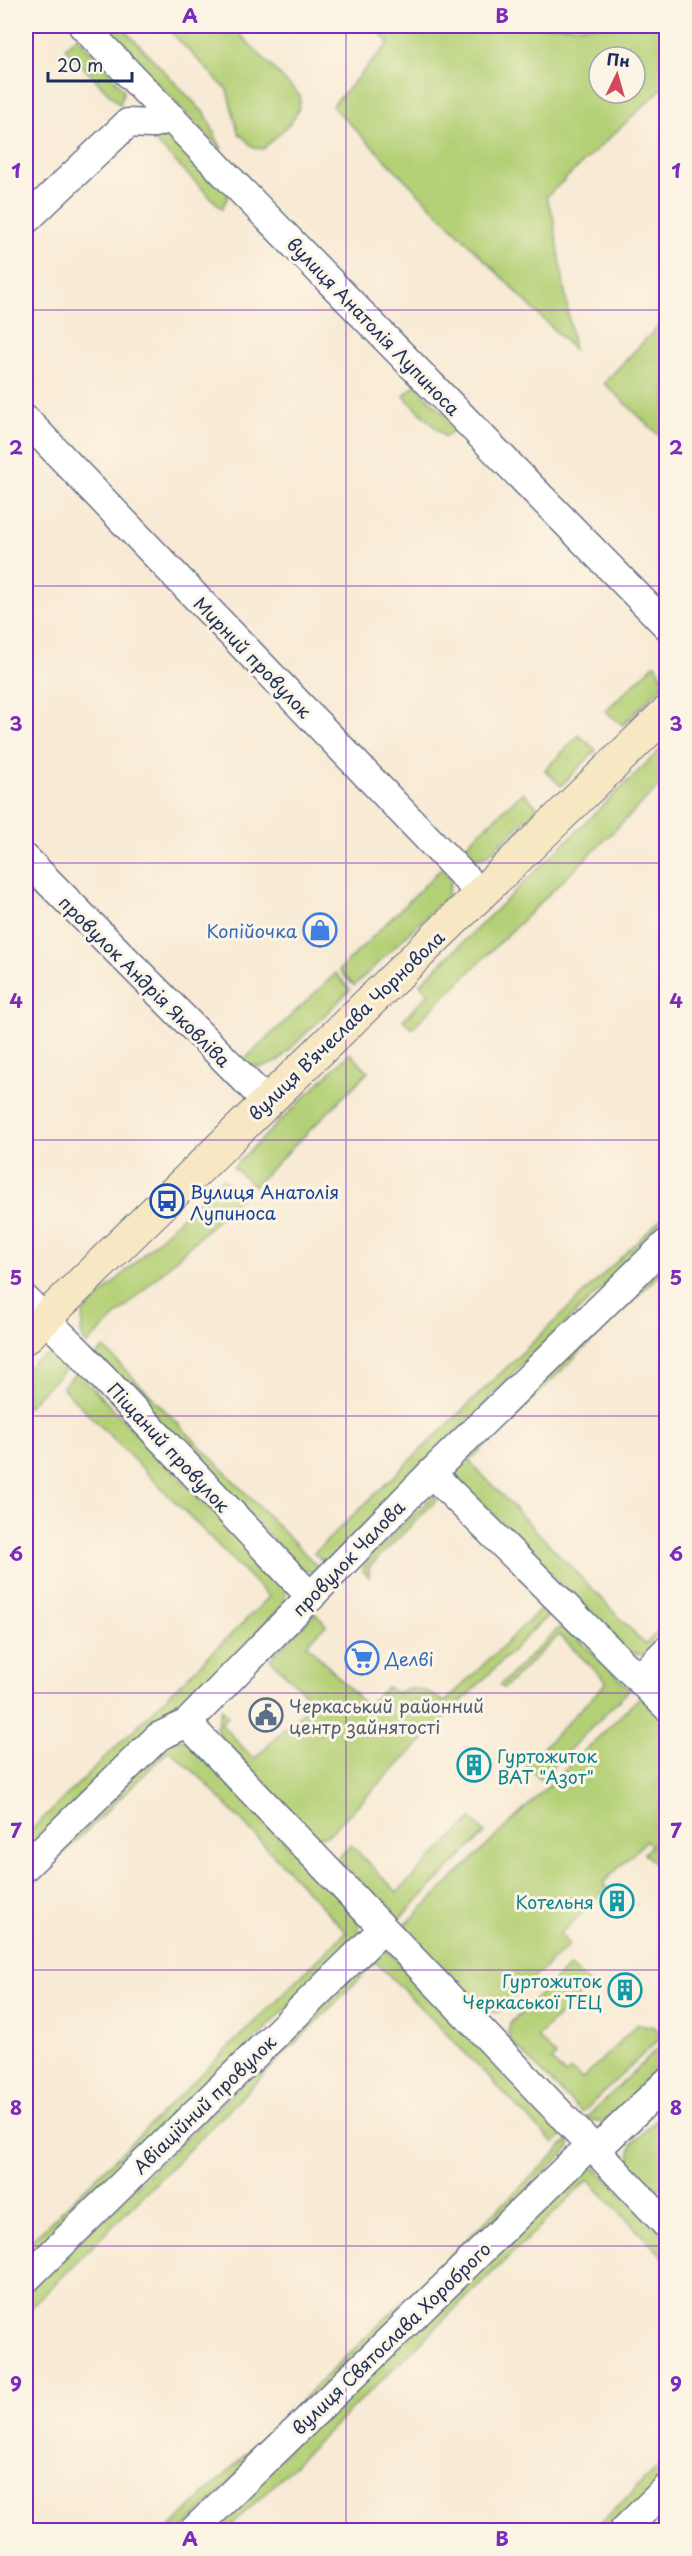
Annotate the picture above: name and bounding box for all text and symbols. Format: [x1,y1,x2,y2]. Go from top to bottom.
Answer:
text: A [182,0,198,30]
text: B [495,0,509,30]
scale bar [48,45,132,83]
north arrow [587,45,647,105]
text: Пн [606,46,631,72]
text: 20 m [57,51,103,78]
text: 1 [11,155,21,185]
text: 1 [671,155,681,185]
street label: вулиця Анатолія Лупиноса [281,231,467,422]
text: 2 [9,432,23,462]
text: 2 [669,432,683,462]
street label: Мирний провулок [188,590,318,724]
text: 3 [9,708,23,738]
text: 3 [669,708,683,738]
street label: провулок Андрія Яковліва [53,889,238,1074]
shop icon: Копійочка [302,912,338,948]
place label: Копійочка [207,917,298,944]
street label: вулиця Вʼячеслава Чорновола [242,923,451,1126]
text: 4 [9,985,23,1015]
text: 4 [669,985,683,1015]
place label: Вулиця Анатолія Лупиноса [190,1178,339,1226]
bus stop icon: Вулиця Анатолія Лупиноса [149,1183,185,1219]
text: 5 [10,1262,22,1292]
text: 5 [670,1262,682,1292]
street label: Піщаний провулок [102,1376,237,1518]
street label: провулок Чалова [286,1493,411,1622]
text: 6 [9,1538,23,1568]
text: 6 [669,1538,683,1568]
supermarket icon: Делві [344,1640,380,1676]
place label: Делві [384,1645,434,1672]
place label: Черкаський районний центр зайнятості [289,1692,484,1740]
public building icon: Черкаський районний центр зайнятості [248,1697,284,1733]
place label: Гуртожиток ВАТ "Азот" [497,1742,597,1790]
building icon: Гуртожиток ВАТ "Азот" [456,1747,492,1783]
text: 7 [10,1815,22,1845]
text: 7 [670,1815,682,1845]
building icon: Котельня [599,1883,635,1919]
place label: Котельня [516,1888,594,1915]
place label: Гуртожиток Черкаської ТЕЦ [462,1967,602,2015]
building icon: Гуртожиток Черкаської ТЕЦ [607,1972,643,2008]
street label: Авіаційний провулок [126,2028,282,2180]
text: 8 [10,2092,22,2122]
text: 8 [670,2092,682,2122]
street label: вулиця Святослава Хороброго [285,2235,497,2441]
text: 9 [10,2368,22,2398]
text: 9 [670,2368,682,2398]
text: A [182,2523,198,2553]
text: B [495,2523,509,2553]

